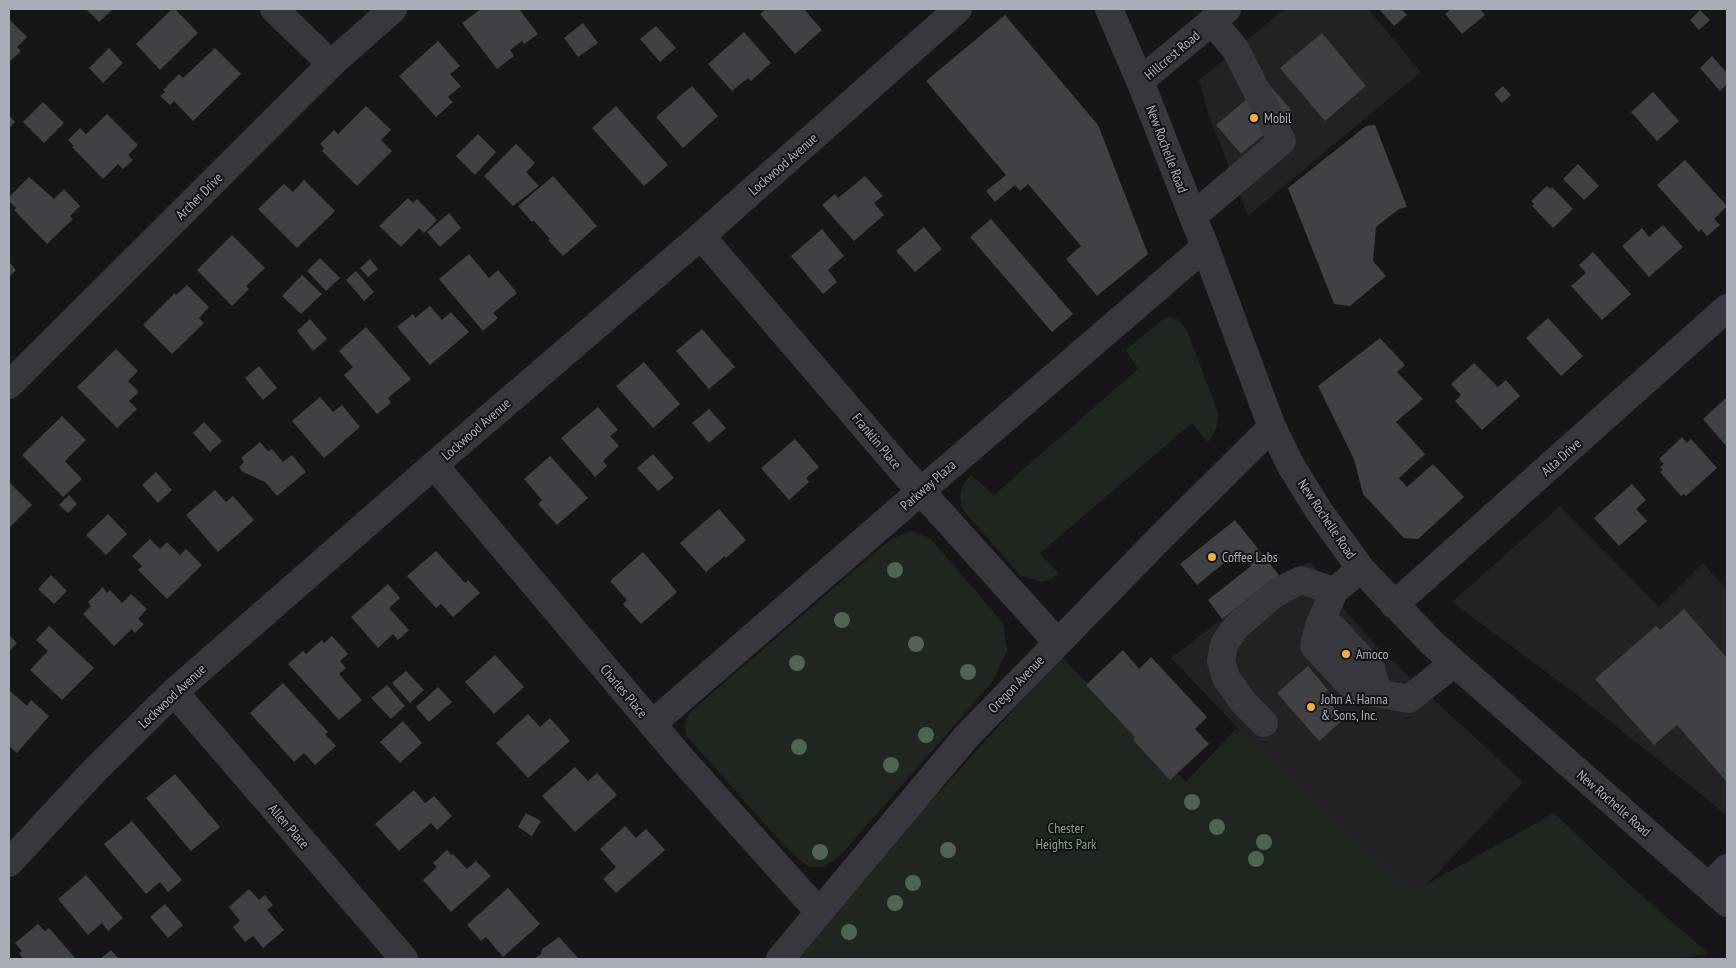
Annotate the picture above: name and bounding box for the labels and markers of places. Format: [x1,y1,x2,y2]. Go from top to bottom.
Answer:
place label: Mobil [1264,109,1292,127]
marker: Mobil [1248,112,1260,124]
place label: Coffee Labs [1222,548,1278,566]
marker: Coffee Labs [1206,551,1218,563]
place label: Amoco [1356,645,1389,663]
marker: Amoco [1340,648,1352,660]
place label: John A. Hanna & Sons, Inc. [1320,690,1388,724]
marker: John A. Hanna & Sons, Inc. [1305,701,1317,713]

